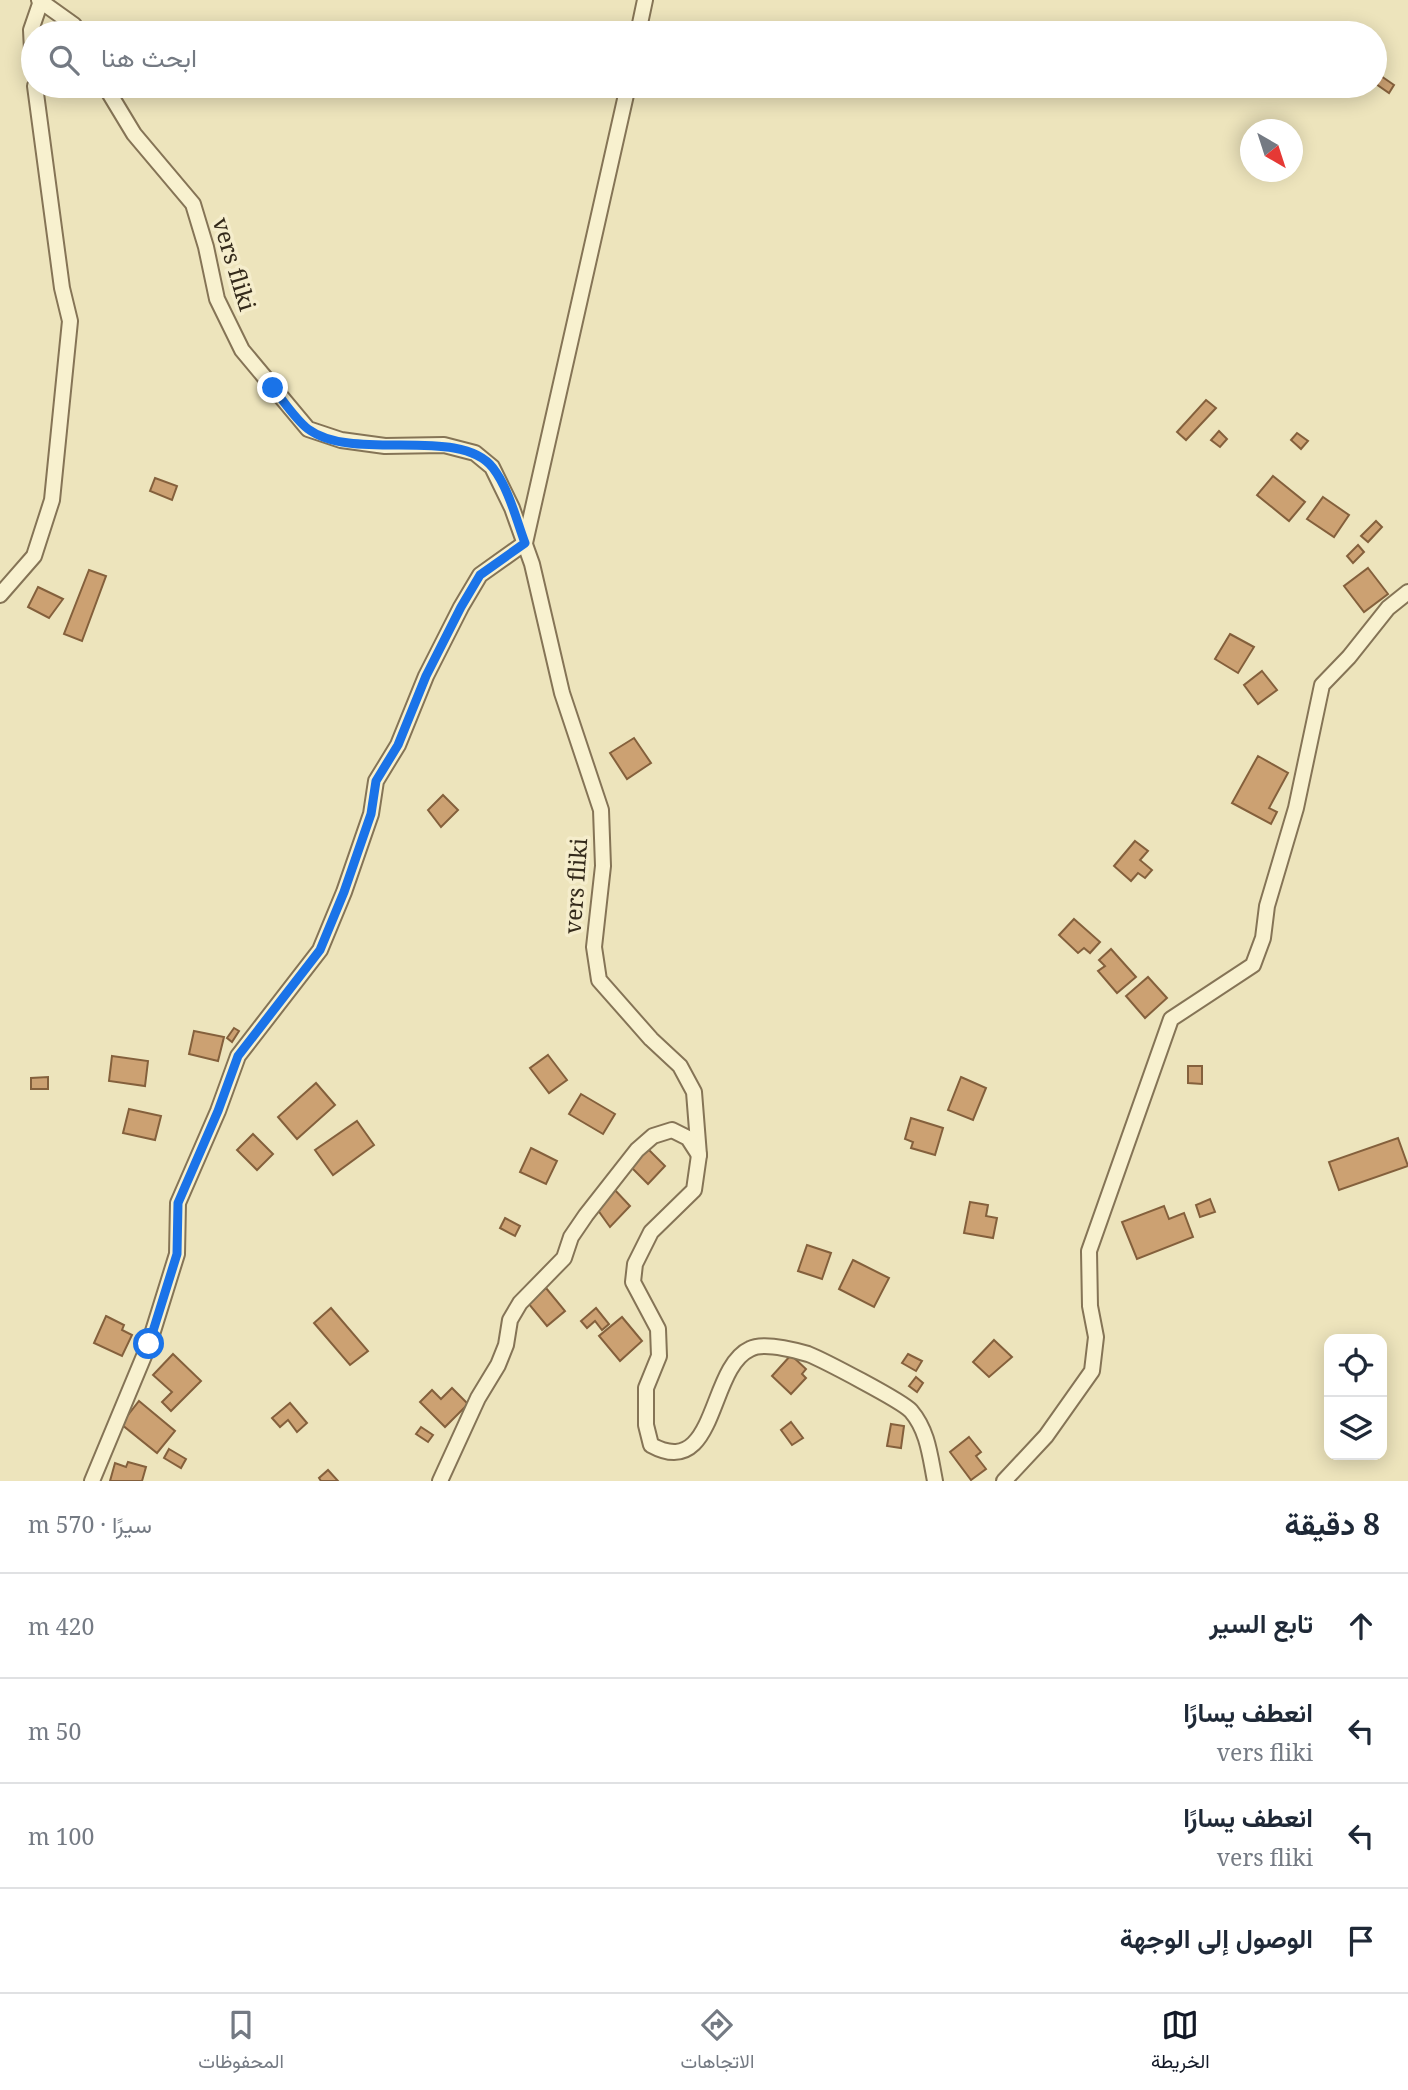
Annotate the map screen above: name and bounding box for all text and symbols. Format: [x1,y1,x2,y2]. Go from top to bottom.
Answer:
search box [21,21,1387,98]
text: ابحث هنا [101,39,197,75]
icon: search [45,41,83,79]
north arrow [1240,119,1303,182]
street label: vers fliki [206,213,265,315]
route end [257,372,288,403]
street label: vers fliki [556,836,594,935]
route start [133,1328,164,1359]
map controls [1324,1334,1387,1460]
button: locate [1324,1334,1387,1397]
button: layers [1324,1397,1387,1460]
text: 8 دقيقة [1285,1503,1380,1544]
text: سيرًا · 570 m [28,1508,152,1540]
text: تابع السير [1209,1605,1313,1641]
icon: ahead [1342,1607,1380,1645]
text: 420 m [28,1610,94,1642]
text: انعطف يسارًا [1183,1694,1313,1730]
icon: left [1342,1712,1380,1750]
text: 50 m [28,1715,81,1747]
text: vers fliki [1217,1736,1313,1768]
text: انعطف يسارًا [1183,1799,1313,1835]
icon: left [1342,1817,1380,1855]
text: 100 m [28,1820,94,1852]
text: vers fliki [1217,1841,1313,1873]
text: الوصول إلى الوجهة [1120,1920,1313,1956]
icon: arrive [1342,1922,1380,1960]
tab: المحفوظات [198,2006,284,2078]
tab: الاتجاهات [681,2006,754,2078]
tab: الخريطة [1151,2006,1210,2078]

